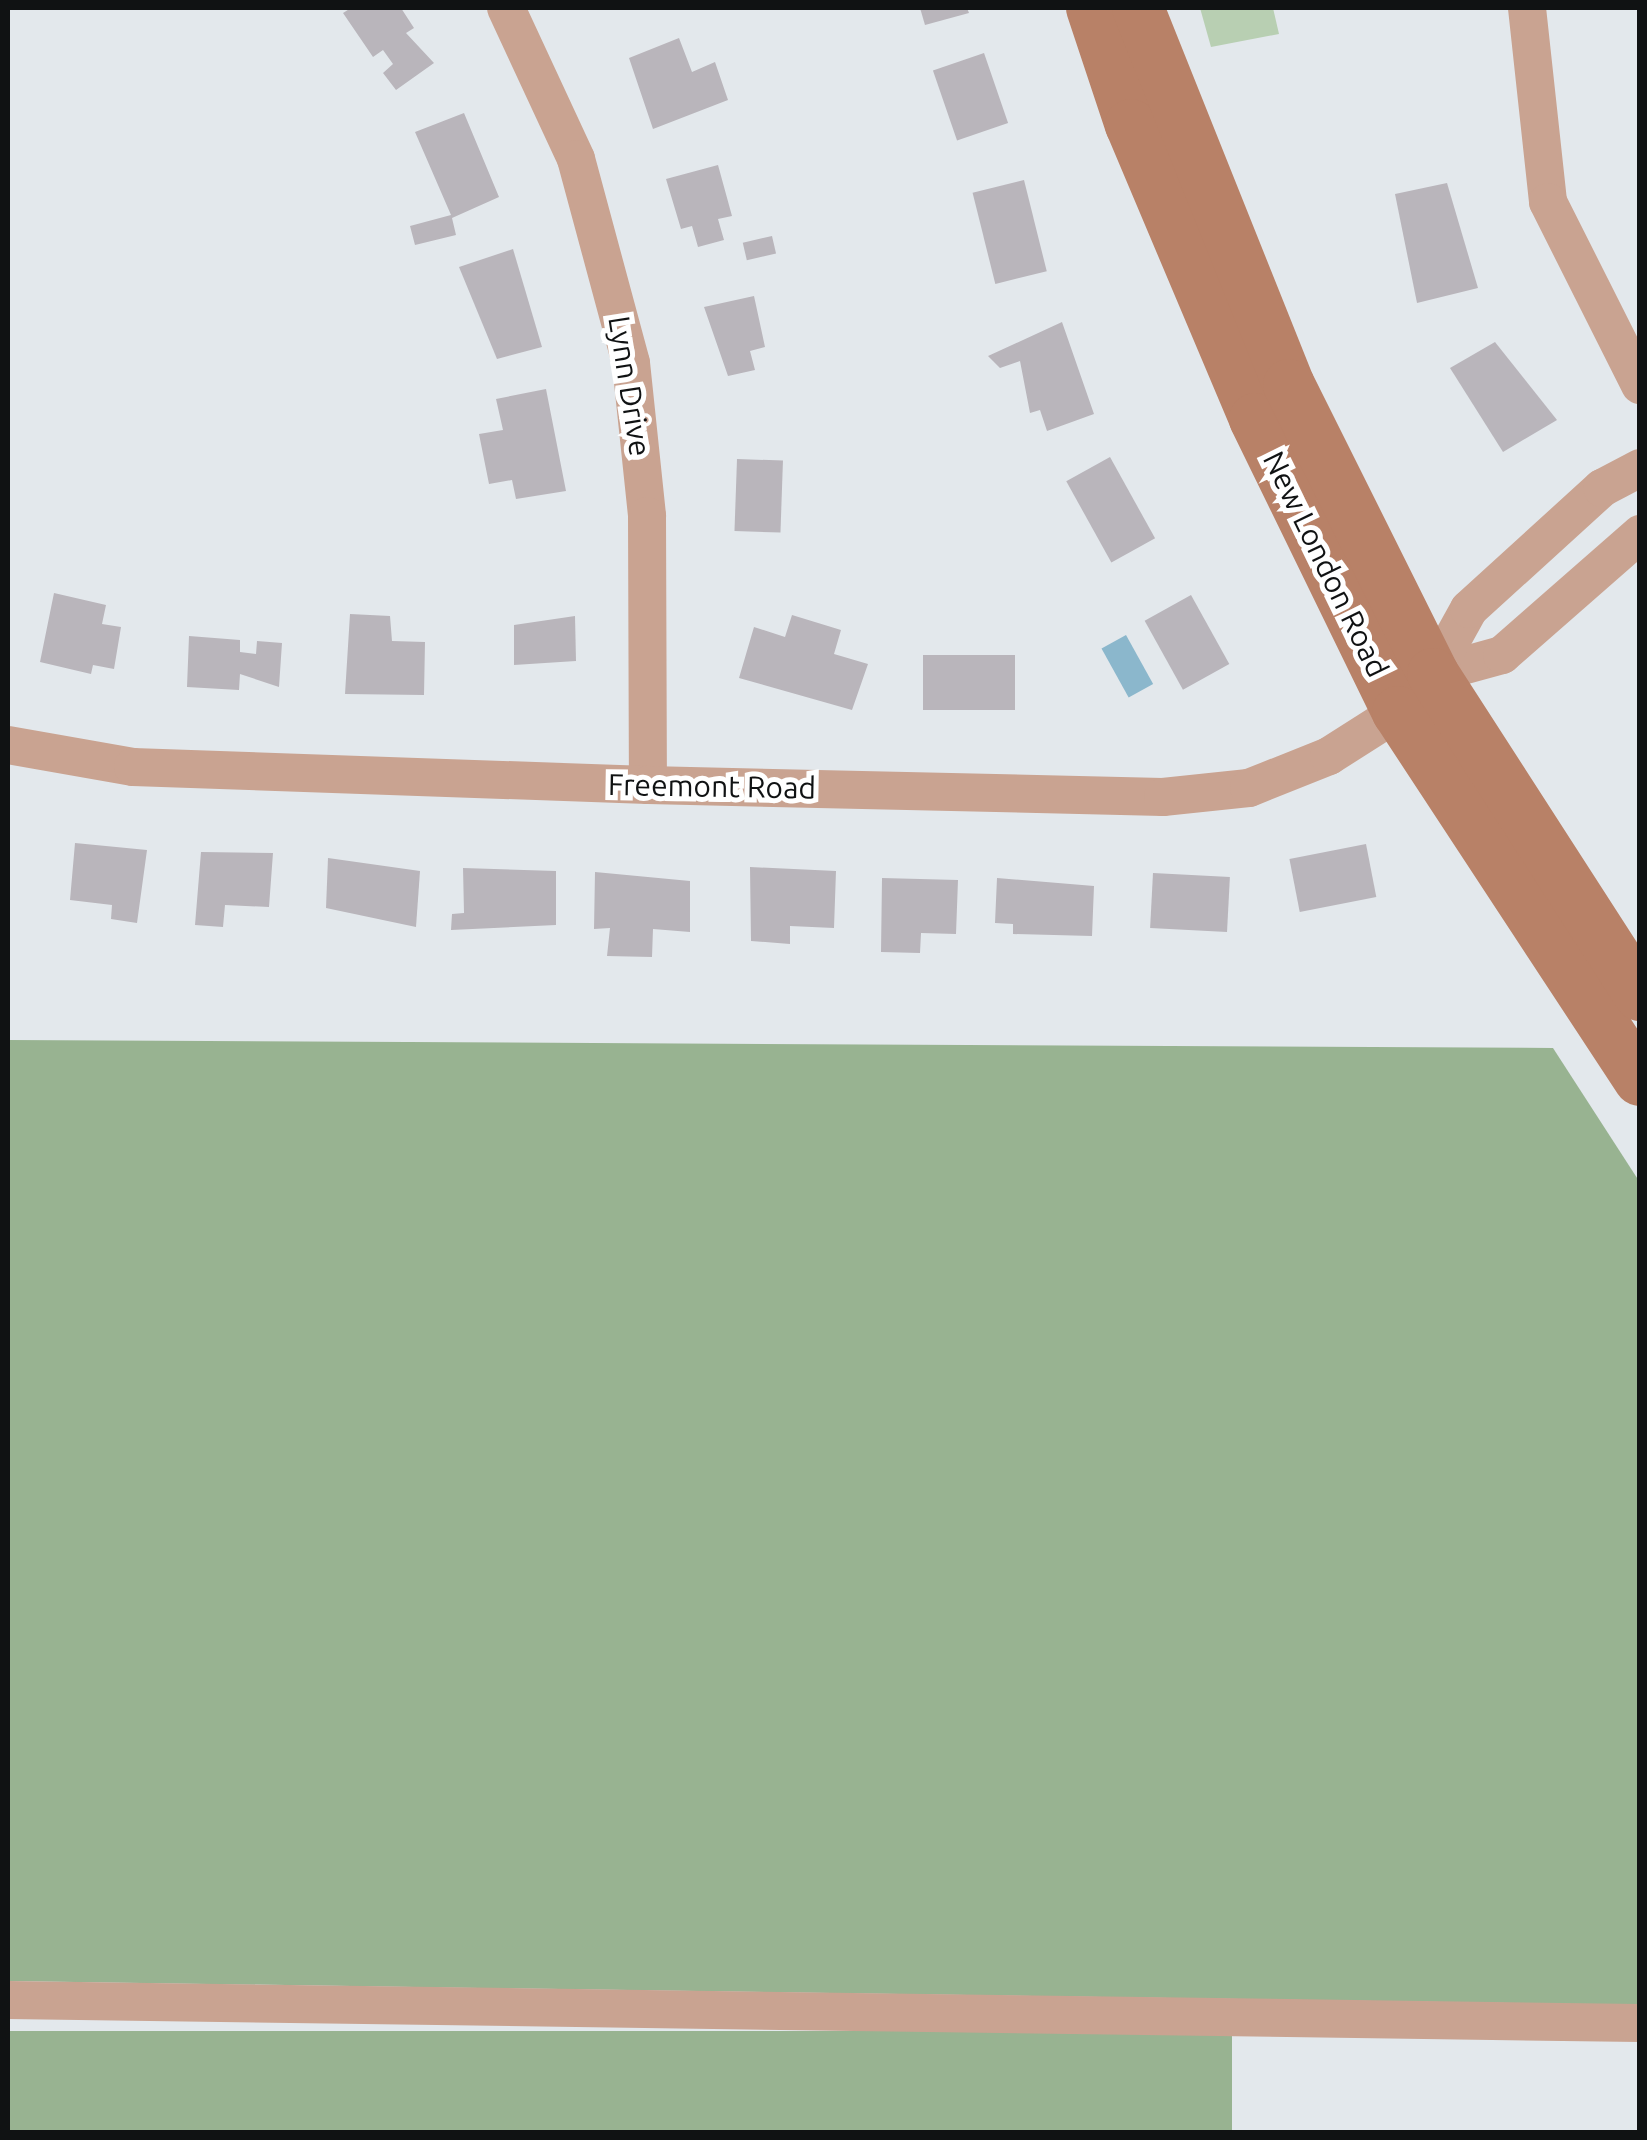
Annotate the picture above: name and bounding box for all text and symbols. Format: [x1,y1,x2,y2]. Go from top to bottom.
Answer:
street label: Lynn Drive [601,313,659,459]
street label: New London Road [1256,445,1396,683]
street label: Freemont Road [608,766,816,806]

